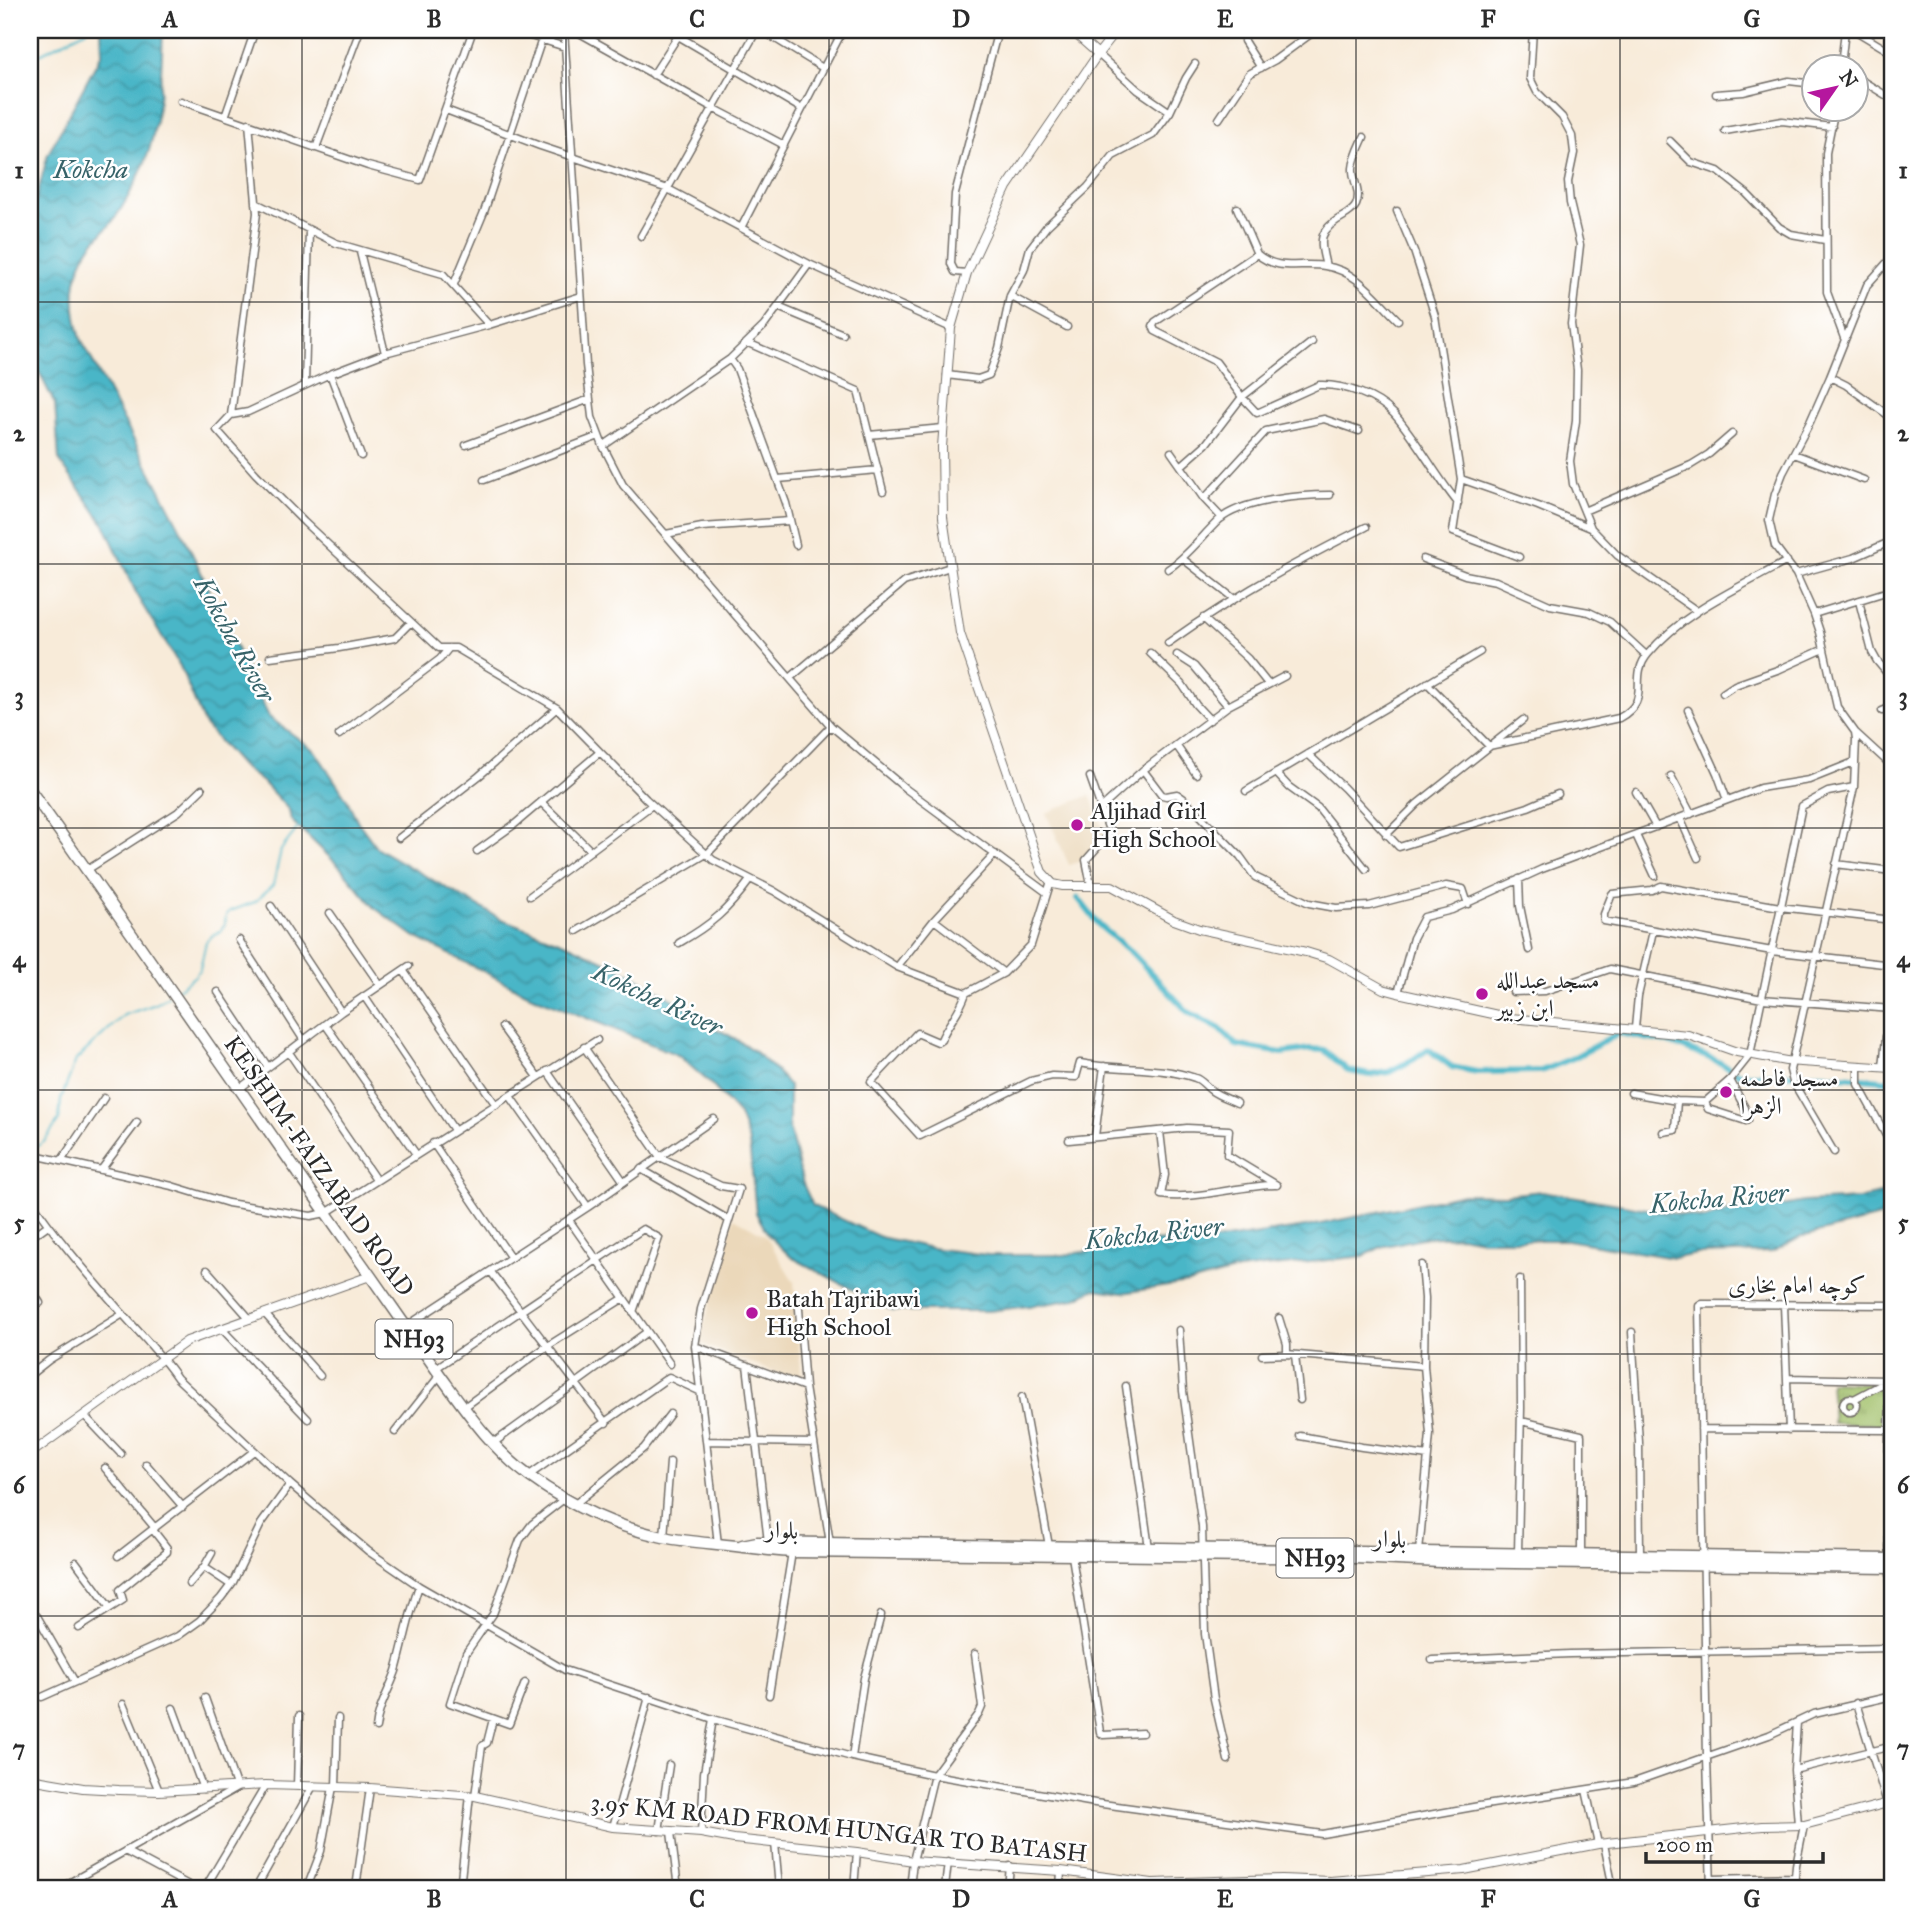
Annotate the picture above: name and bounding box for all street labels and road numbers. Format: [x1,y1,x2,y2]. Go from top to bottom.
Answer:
street label: KESHIM-FAIZABAD ROAD [217,1030,421,1302]
street label: کوچه امام بخاری [1728,1270,1866,1306]
road number: NH93 [376,1320,452,1358]
street label: بلوار [763,1514,799,1546]
street label: بلوار [1371,1523,1407,1555]
road number: NH93 [1276,1539,1354,1578]
street label: 3.95 KM ROAD FROM HUNGAR TO BATASH [589,1787,1089,1869]

